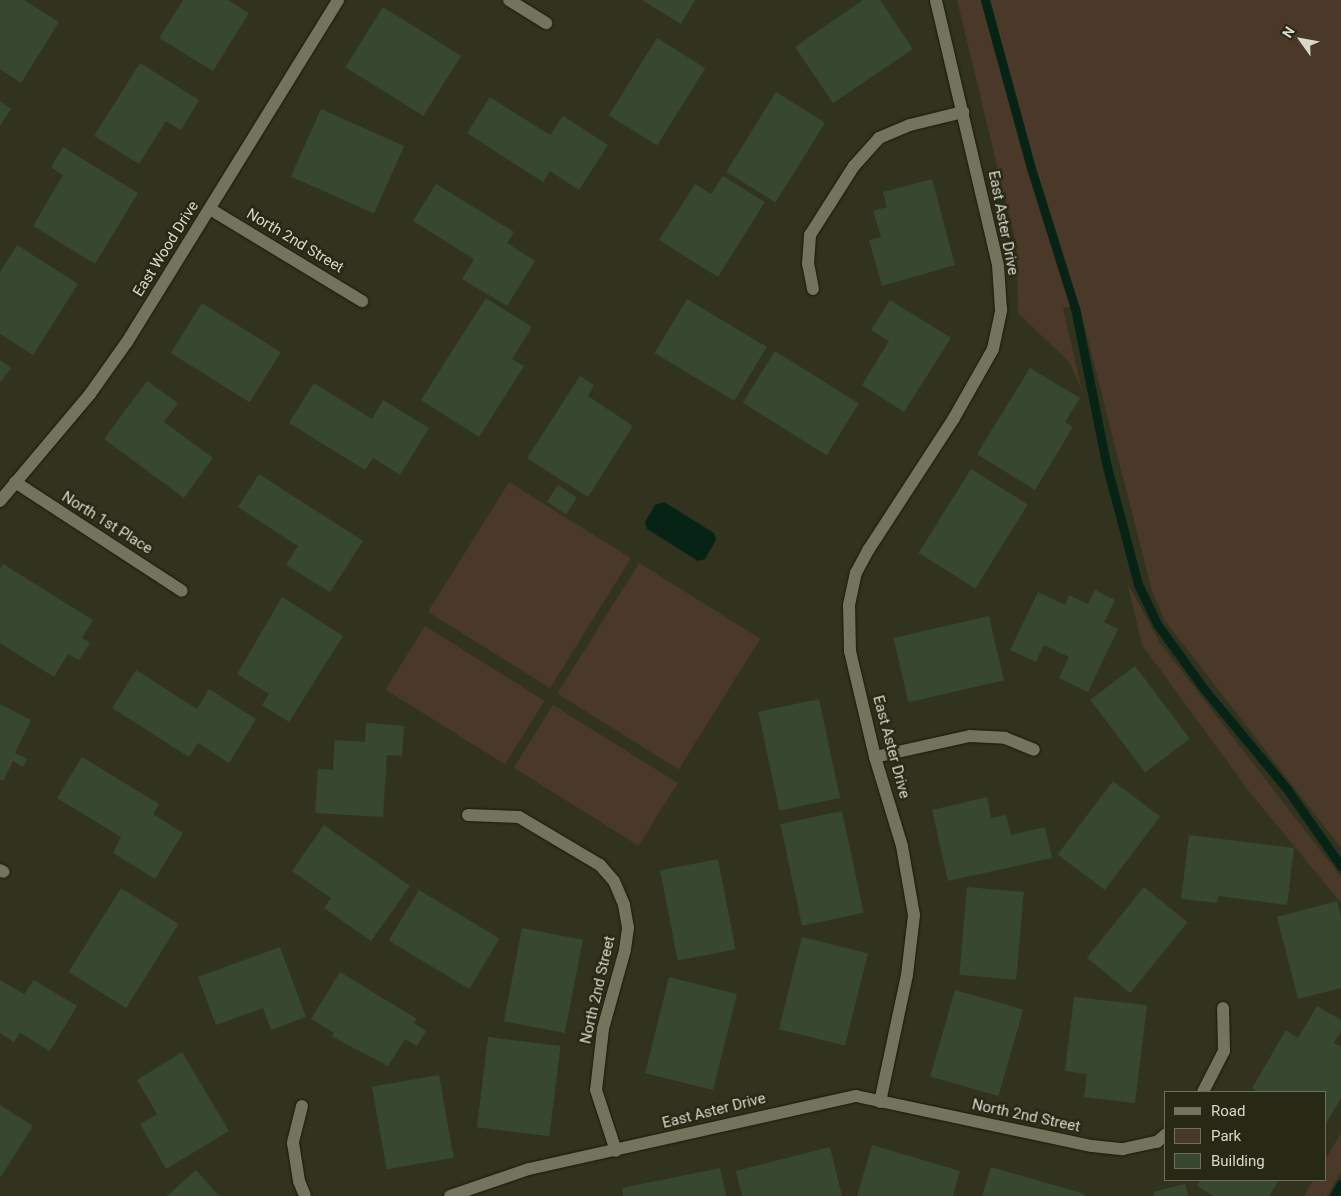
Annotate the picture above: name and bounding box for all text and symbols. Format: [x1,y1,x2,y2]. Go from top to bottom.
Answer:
north arrow [1276,15,1326,65]
text: N [1279,24,1298,40]
street label: East Aster Drive [984,169,1022,277]
street label: East Wood Drive [129,198,203,300]
street label: North 2nd Street [243,205,347,277]
street label: North 1st Place [58,488,156,558]
street label: East Aster Drive [869,694,913,800]
street label: North 2nd Street [577,934,619,1046]
street label: East Aster Drive [660,1089,768,1133]
legend [1164,1091,1326,1181]
street label: North 2nd Street [970,1096,1082,1136]
text: Road [1211,1102,1245,1120]
text: Park [1211,1127,1241,1145]
text: Building [1211,1152,1265,1170]

